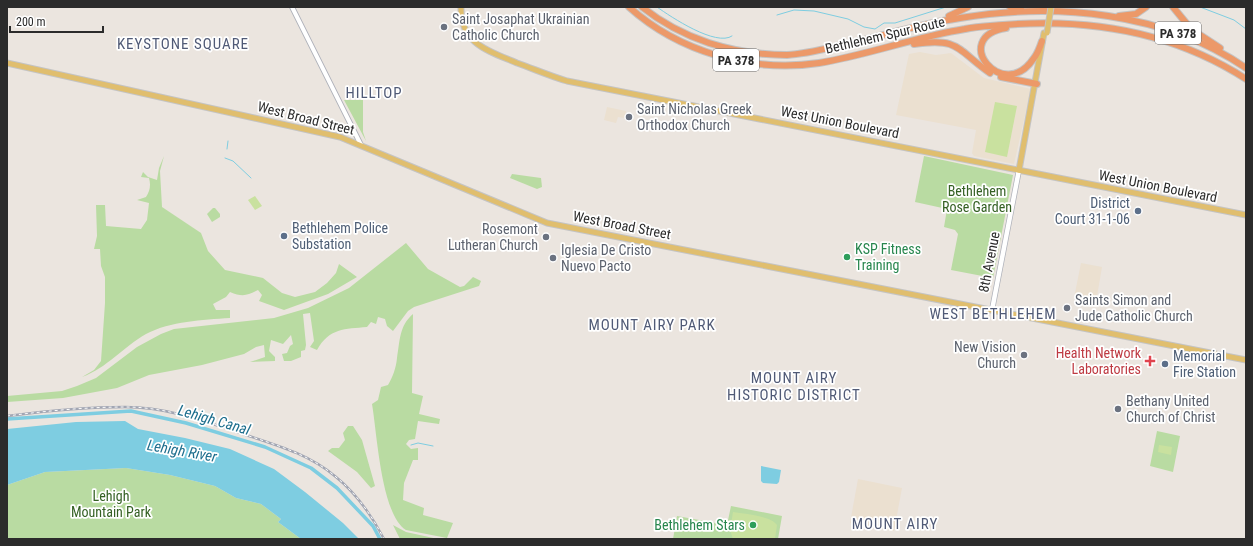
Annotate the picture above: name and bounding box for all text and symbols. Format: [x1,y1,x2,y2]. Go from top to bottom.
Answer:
scale bar [10,8,103,34]
place label: Saint Josaphat Ukrainian Catholic Church [452,11,590,43]
street label: Bethlehem Spur Route [824,13,947,57]
text: 200 m [16,15,46,29]
marker: Saint Josaphat Ukrainian Catholic Church [439,22,449,32]
road number: PA 378 [1155,22,1201,44]
district label: KEYSTONE SQUARE [117,35,249,53]
road number: PA 378 [713,49,759,71]
district label: HILLTOP [345,84,403,102]
street label: West Broad Street [256,98,356,138]
place label: Saint Nicholas Greek Orthodox Church [637,101,753,133]
street label: West Union Boulevard [779,103,901,141]
marker: Saint Nicholas Greek Orthodox Church [624,112,634,122]
street label: West Union Boulevard [1097,167,1219,205]
park label: Bethlehem Rose Garden [942,183,1012,215]
place label: District Court 31-1-06 [1055,195,1130,227]
marker: District Court 31-1-06 [1133,206,1143,216]
street label: West Broad Street [572,208,672,242]
place label: Bethlehem Police Substation [292,220,389,252]
place label: Rosemont Lutheran Church [448,221,538,253]
street label: 8th Avenue [975,230,1003,294]
marker: Bethlehem Police Substation [279,231,289,241]
marker: Rosemont Lutheran Church [541,232,551,242]
place label: KSP Fitness Training [855,241,921,273]
place label: Iglesia De Cristo Nuevo Pacto [561,242,651,274]
marker: KSP Fitness Training [842,252,852,262]
marker: Iglesia De Cristo Nuevo Pacto [548,253,558,263]
place label: Saints Simon and Jude Catholic Church [1075,292,1193,324]
marker: Saints Simon and Jude Catholic Church [1062,303,1072,313]
district label: WEST BETHLEHEM [929,305,1057,323]
district label: MOUNT AIRY PARK [588,316,716,334]
place label: New Vision Church [954,339,1016,371]
place label: Health Network Laboratories [1056,345,1142,377]
place label: Memorial Fire Station [1173,348,1236,380]
marker: New Vision Church [1019,350,1029,360]
marker: Health Network Laboratories [1144,355,1156,367]
marker: Memorial Fire Station [1160,359,1170,369]
district label: MOUNT AIRY HISTORIC DISTRICT [727,369,861,404]
place label: Bethany United Church of Christ [1126,393,1215,425]
water label: Lehigh Canal [176,401,253,439]
marker: Bethany United Church of Christ [1113,404,1123,414]
water label: Lehigh River [146,436,219,466]
park label: Lehigh Mountain Park [71,488,152,520]
district label: MOUNT AIRY [852,515,938,533]
place label: Bethlehem Stars [654,517,745,533]
marker: Bethlehem Stars [748,520,758,530]

